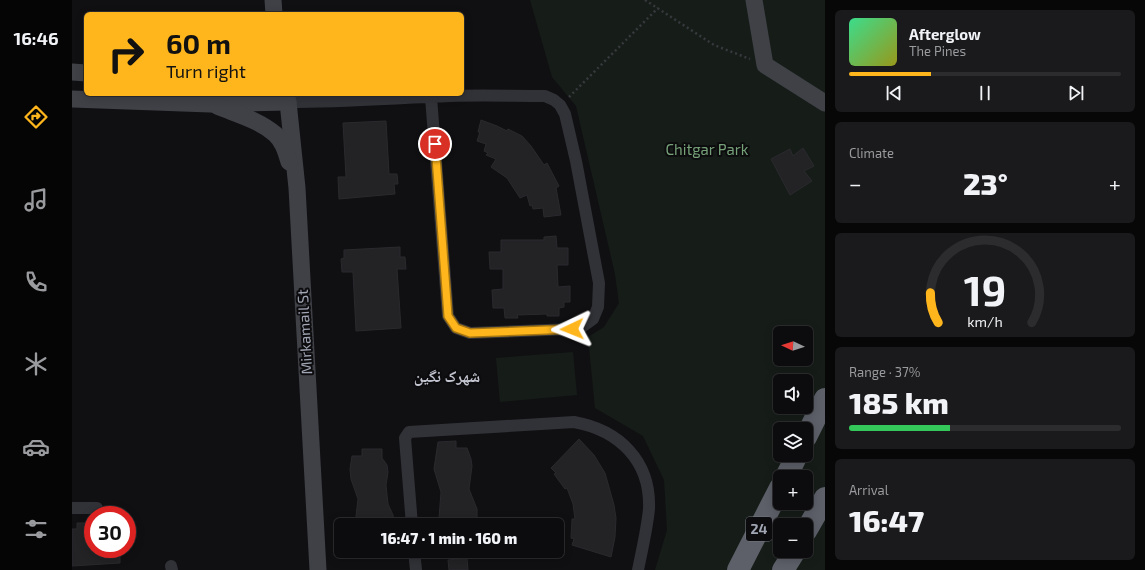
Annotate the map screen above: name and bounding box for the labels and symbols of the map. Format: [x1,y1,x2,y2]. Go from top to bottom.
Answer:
pin [418,127,452,161]
park label: Chitgar Park [666,140,749,158]
street label: Mirkamail St [293,289,315,375]
position arrow [551,308,593,350]
north arrow [773,326,813,366]
district label: شهرک نگین [414,366,480,386]
speed limit sign: 30 [84,506,136,558]
road number: 24 [746,517,772,541]

